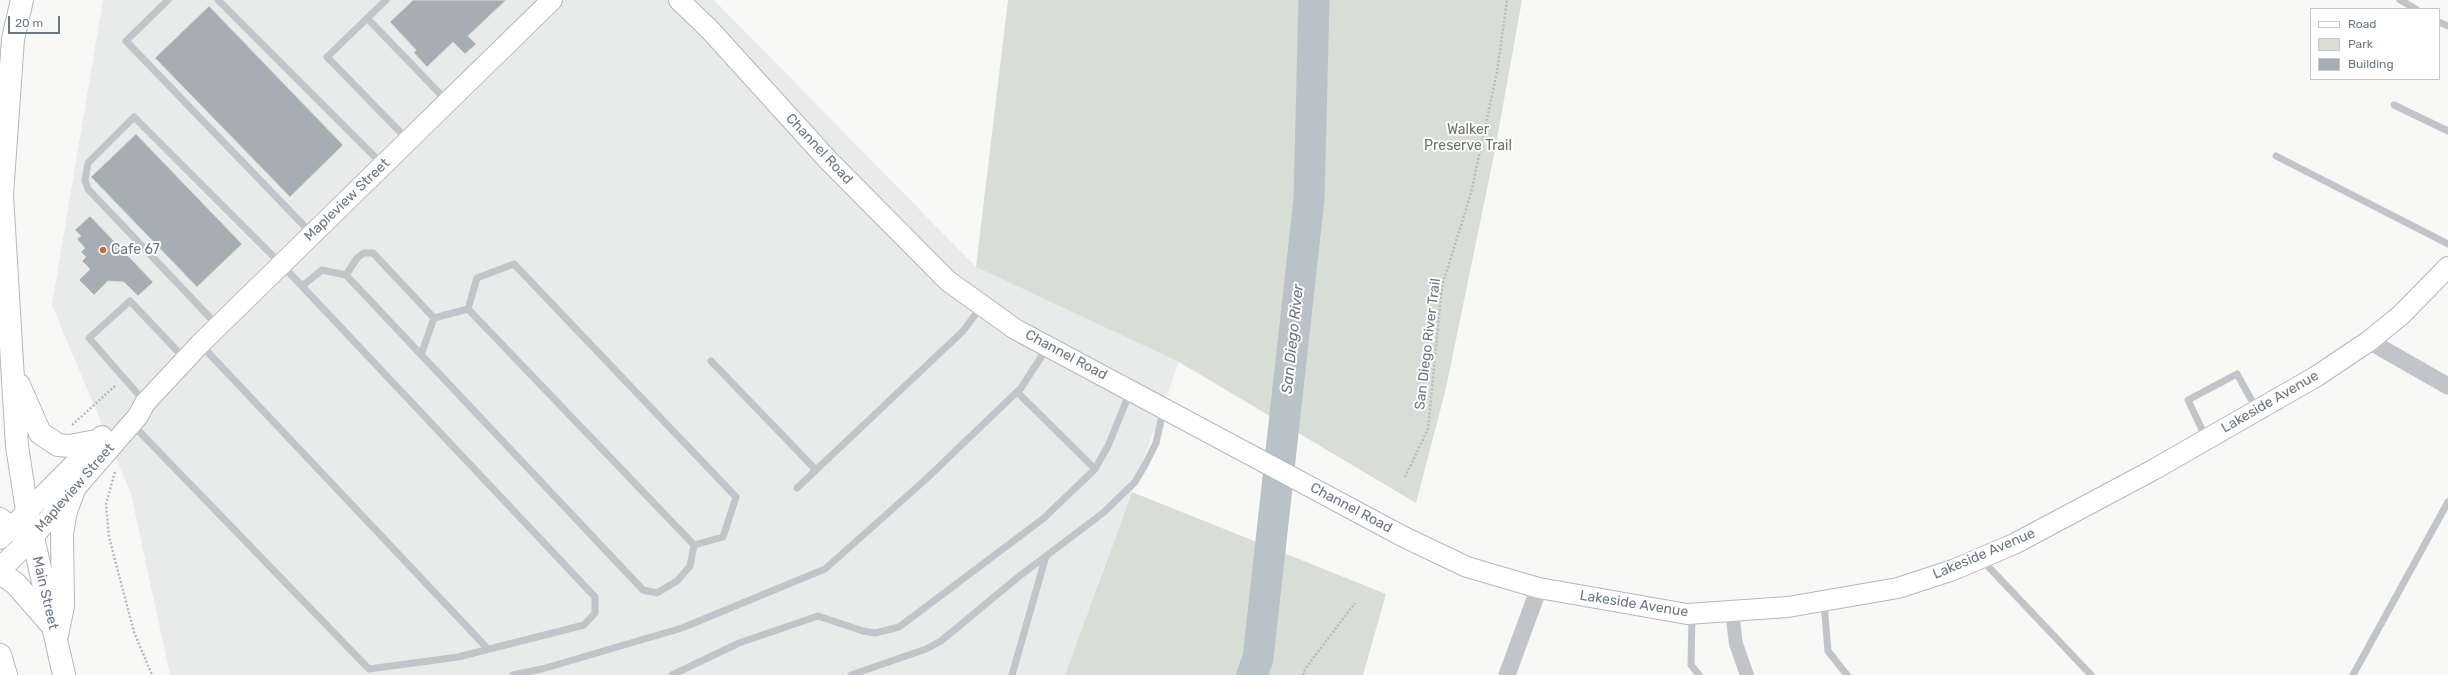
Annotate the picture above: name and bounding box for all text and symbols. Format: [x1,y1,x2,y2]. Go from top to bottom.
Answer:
scale bar [10,8,62,34]
legend [2310,8,2440,80]
text: 20 m [15,16,43,30]
text: Road [2348,17,2376,31]
text: Park [2348,37,2373,51]
text: Building [2348,57,2394,71]
street label: Channel Road [782,110,856,188]
park label: Walker Preserve Trail [1424,122,1512,154]
street label: Mapleview Street [301,155,393,245]
place label: Cafe 67 [111,242,160,258]
marker: Cafe 67 [98,245,108,255]
street label: San Diego River Trail [1412,277,1444,411]
water label: San Diego River [1278,283,1308,395]
street label: Channel Road [1022,326,1110,384]
street label: Lakeside Avenue [2218,367,2322,437]
street label: Mapleview Street [32,440,118,536]
street label: Channel Road [1307,479,1395,537]
street label: Lakeside Avenue [1930,525,2038,583]
street label: Main Street [28,555,62,631]
street label: Lakeside Avenue [1579,587,1689,621]

